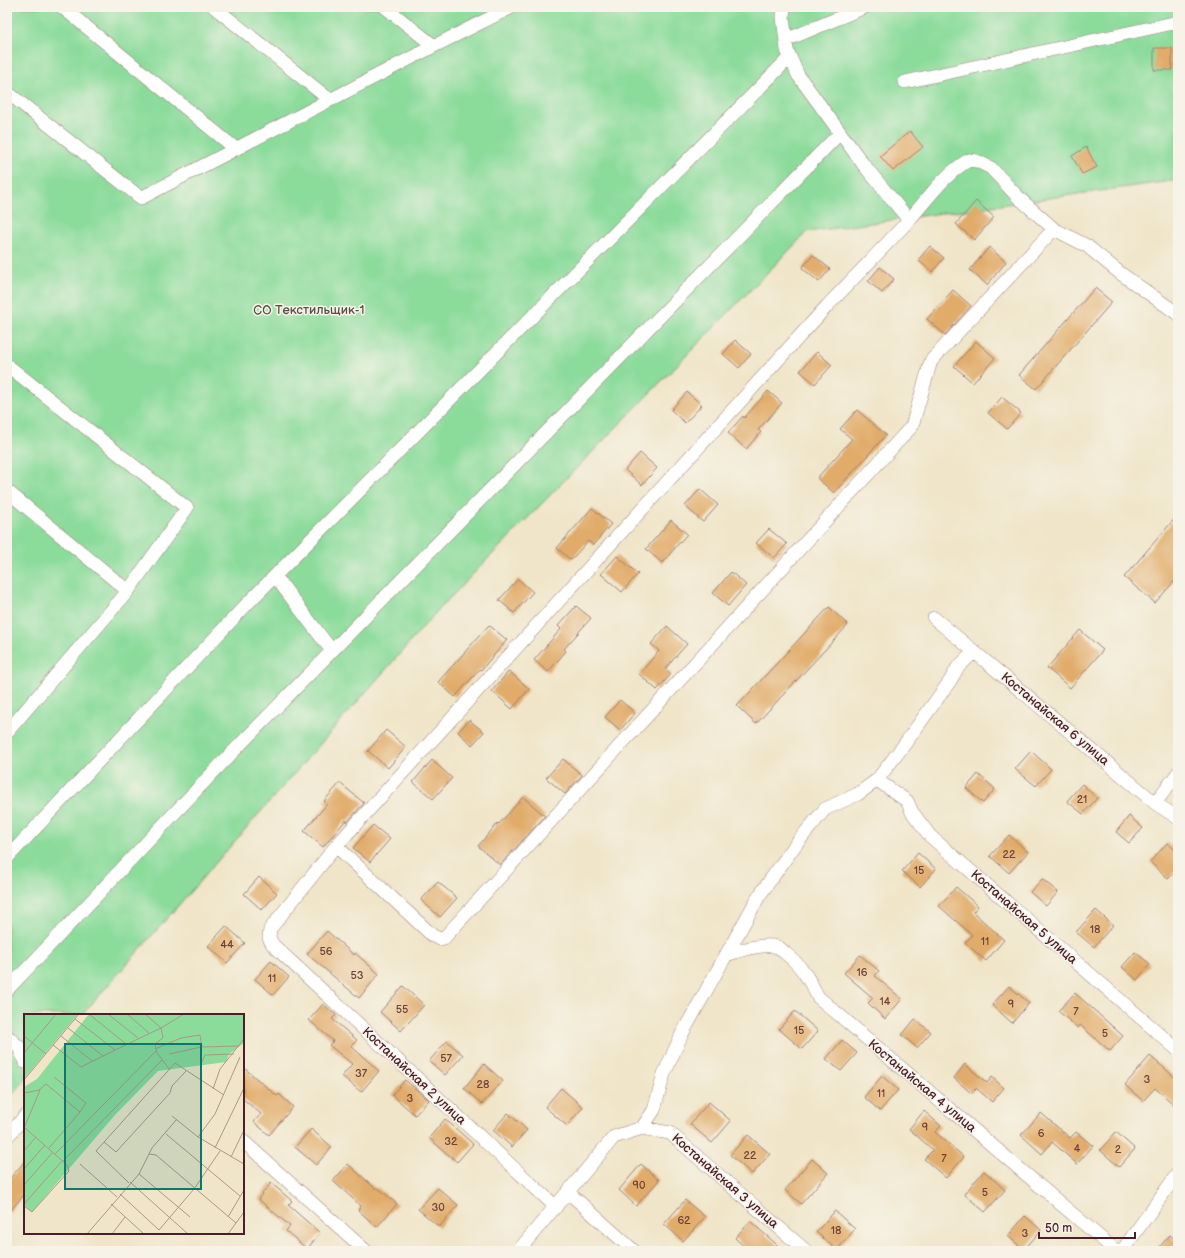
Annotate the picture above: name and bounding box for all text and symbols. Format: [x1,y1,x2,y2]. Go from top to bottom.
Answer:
park label: СО Текстильщик-1 [253,302,365,318]
street label: Костанайская 6 улица [998,669,1113,769]
house number: 21 [1077,793,1087,806]
house number: 22 [1003,848,1016,861]
house number: 15 [914,864,924,877]
street label: Костанайская 5 улица [967,866,1081,968]
house number: 18 [1090,923,1100,936]
house number: 11 [981,935,989,948]
house number: 44 [220,938,234,951]
house number: 56 [319,945,333,958]
house number: 16 [857,966,868,979]
house number: 53 [350,969,364,982]
house number: 11 [268,972,276,985]
house number: 14 [880,995,891,1008]
house number: 9 [1008,998,1014,1011]
house number: 55 [396,1003,408,1016]
house number: 7 [1073,1005,1079,1018]
inset map [24,1014,244,1234]
street label: Костанайская 2 улица [359,1024,469,1128]
house number: 15 [794,1024,804,1037]
house number: 5 [1102,1027,1108,1040]
street label: Костанайская 4 улица [865,1036,980,1136]
house number: 57 [440,1052,452,1065]
house number: 37 [355,1067,368,1080]
house number: 3 [1144,1073,1151,1086]
house number: 28 [477,1078,489,1091]
house number: 11 [877,1087,885,1100]
house number: 3 [407,1092,414,1105]
house number: 9 [922,1121,928,1134]
house number: 6 [1038,1127,1045,1140]
street label: Костанайская 3 улица [668,1130,782,1232]
house number: 32 [444,1135,458,1148]
house number: 4 [1074,1142,1081,1155]
house number: 2 [1115,1143,1122,1156]
house number: 22 [744,1149,757,1162]
house number: 7 [941,1152,947,1165]
house number: 90 [633,1179,646,1192]
house number: 5 [982,1186,988,1199]
house number: 30 [431,1201,445,1214]
house number: 62 [677,1214,691,1227]
scale bar [1039,1214,1135,1240]
text: 50 m [1045,1221,1072,1236]
house number: 18 [831,1224,841,1237]
house number: 3 [1022,1227,1029,1240]

